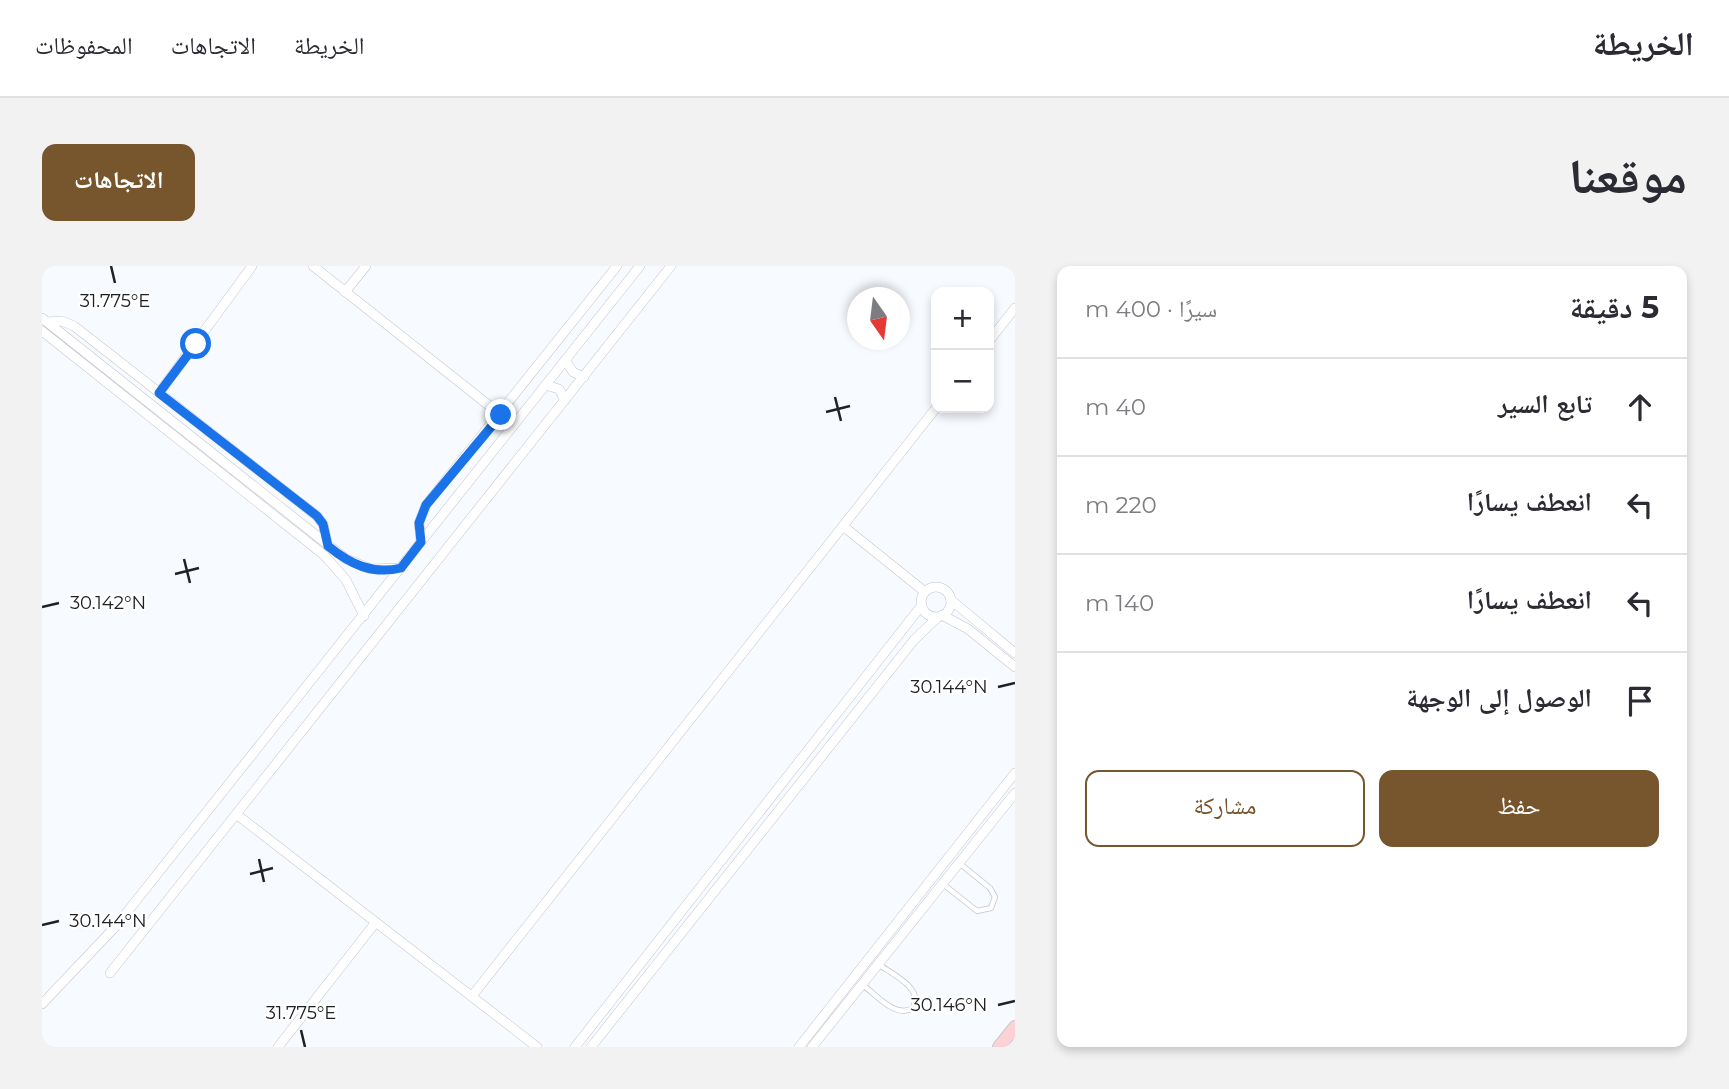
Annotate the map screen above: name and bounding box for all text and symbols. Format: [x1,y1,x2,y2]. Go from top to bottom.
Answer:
text: الخريطة [1593,23,1694,63]
text: المحفوظات [35,31,133,60]
text: الاتجاهات [171,31,256,60]
text: الخريطة [294,31,365,60]
button: الاتجاهات [42,144,195,221]
text: موقعنا [1569,146,1687,205]
north arrow [847,287,910,350]
map controls [931,287,994,413]
button: + [931,287,994,350]
text: 5 دقيقة [1570,289,1659,326]
text: 31.775°E [80,290,150,312]
text: سيرًا · 400 m [1085,295,1217,323]
route start [180,328,211,359]
button: − [931,350,994,413]
text: تابع السير [1498,388,1592,420]
icon: ahead [1621,388,1659,426]
text: 40 m [1085,393,1146,421]
route end [485,399,516,430]
text: انعطف يسارًا [1467,486,1592,518]
icon: left [1621,486,1659,524]
text: 220 m [1085,491,1157,519]
text: انعطف يسارًا [1467,584,1592,616]
icon: left [1621,584,1659,622]
text: 140 m [1085,589,1154,617]
text: 30.142°N [70,592,146,614]
text: 30.144°N [910,676,988,698]
text: الوصول إلى الوجهة [1406,682,1592,714]
icon: arrive [1621,682,1659,720]
button: مشاركة [1085,770,1365,847]
button: حفظ [1379,770,1659,847]
text: 30.144°N [69,910,147,932]
text: 30.146°N [911,994,987,1016]
text: 31.775°E [266,1002,336,1024]

